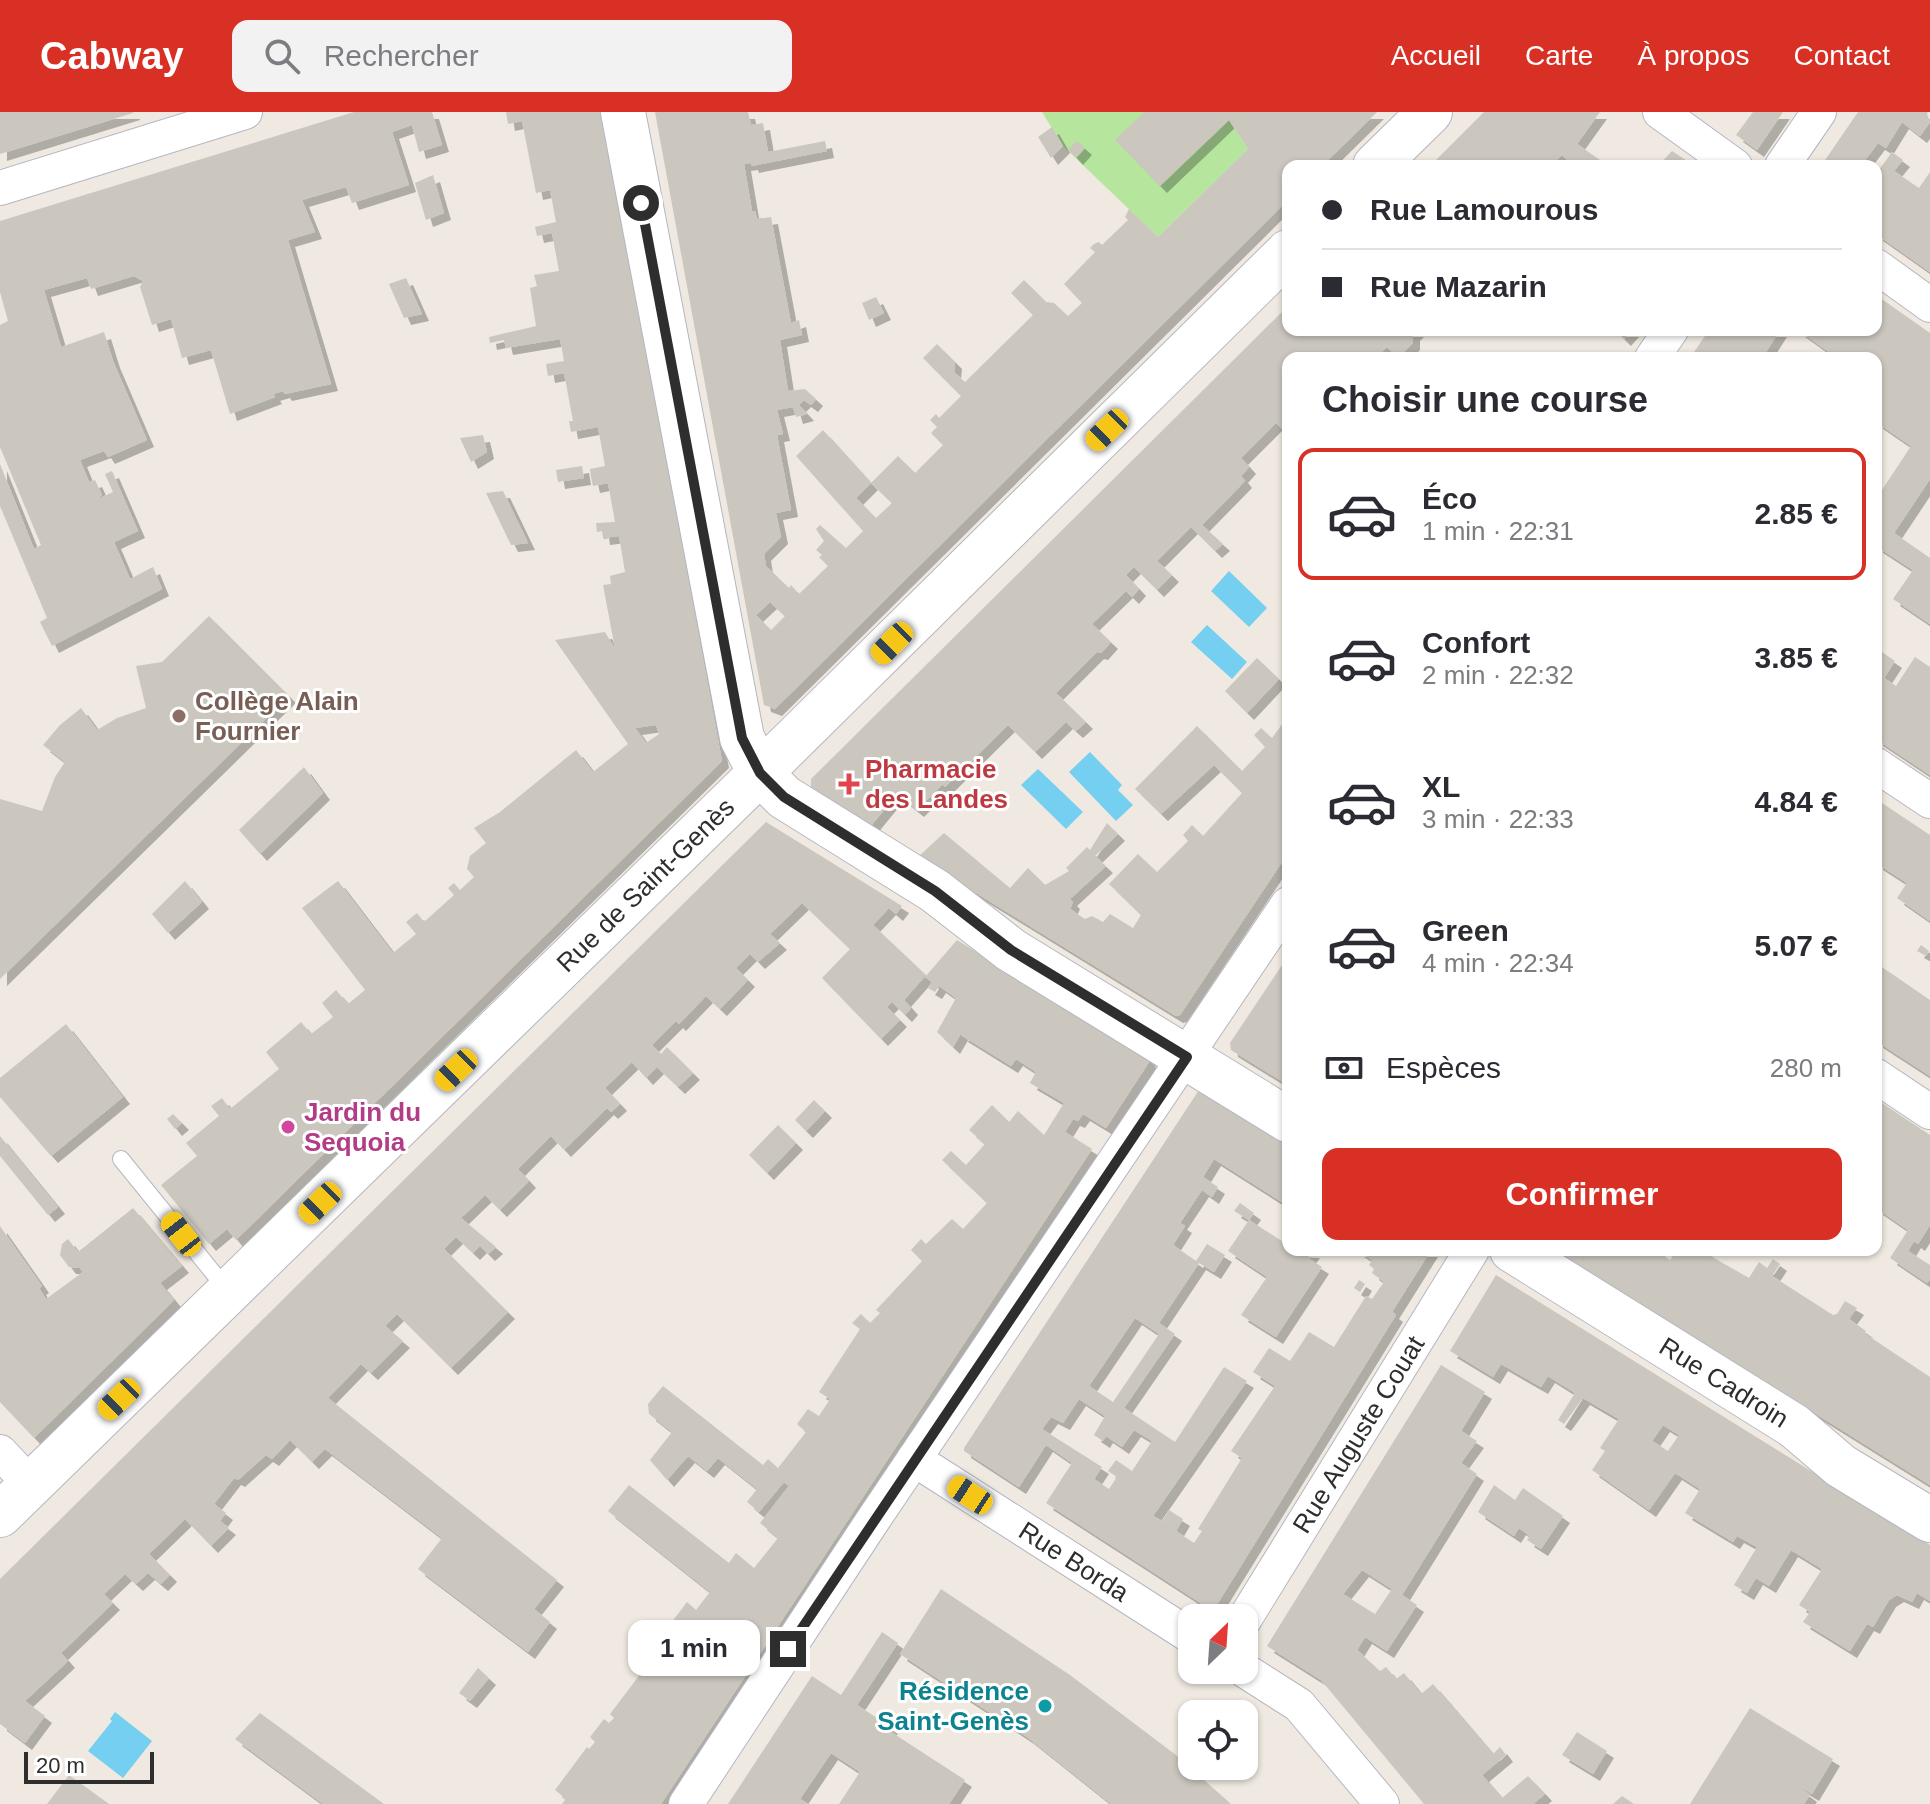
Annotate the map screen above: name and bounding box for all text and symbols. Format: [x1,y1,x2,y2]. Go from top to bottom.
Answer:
search box [232,20,792,92]
icon: search [260,34,304,78]
text: Cabway [40,35,184,77]
text: Rechercher [324,39,479,72]
text: Accueil [1391,40,1481,71]
text: Carte [1525,40,1593,71]
text: À propos [1637,40,1750,71]
text: Contact [1794,40,1890,71]
route start [623,185,659,221]
text: Rue Lamourous [1370,193,1598,226]
text: Rue Mazarin [1370,270,1547,303]
text: Choisir une course [1322,379,1648,420]
car [1081,405,1133,455]
icon: car [1326,478,1398,550]
text: Éco [1422,482,1477,515]
text: 2.85 € [1755,497,1838,530]
text: 1 min · 22:31 [1422,516,1574,546]
car [867,618,917,668]
icon: car [1326,622,1398,694]
text: Confort [1422,626,1530,659]
text: 3.85 € [1755,641,1838,674]
text: 2 min · 22:32 [1422,660,1574,690]
place label: Collège Alain Fournier [195,686,359,746]
marker: Collège Alain Fournier [170,707,188,725]
place label: Pharmacie des Landes [865,754,1008,814]
icon: car [1326,766,1398,838]
text: XL [1422,770,1460,803]
marker: Pharmacie des Landes [840,775,858,793]
text: 4.84 € [1755,785,1838,818]
street label: Rue de Saint-Genès [551,792,740,978]
text: 3 min · 22:33 [1422,804,1574,834]
icon: car [1326,910,1398,982]
text: Green [1422,914,1509,947]
text: 5.07 € [1755,929,1838,962]
text: 4 min · 22:34 [1422,948,1574,978]
car [430,1045,482,1095]
icon: cash [1322,1046,1366,1090]
text: Espèces [1386,1051,1501,1084]
text: 280 m [1770,1053,1842,1083]
place label: Jardin du Sequoia [304,1097,421,1157]
marker: Jardin du Sequoia [279,1118,297,1136]
button: Confirmer [1322,1148,1842,1240]
car [294,1178,346,1228]
car [157,1208,205,1260]
street label: Rue Auguste Couat [1286,1330,1431,1538]
street label: Rue Cadroin [1654,1331,1794,1434]
car [93,1374,145,1424]
car [943,1472,997,1518]
street label: Rue Borda [1014,1515,1135,1608]
north arrow [1178,1604,1258,1684]
map controls [1178,1604,1258,1780]
callout: 1 min [628,1621,760,1677]
route end [770,1631,806,1667]
text: 1 min [660,1633,728,1663]
place label: Résidence Saint-Genès [877,1676,1029,1736]
marker: Résidence Saint-Genès [1036,1697,1054,1715]
button: locate [1178,1700,1258,1780]
scale bar [24,1748,154,1784]
text: 20 m [36,1753,85,1778]

